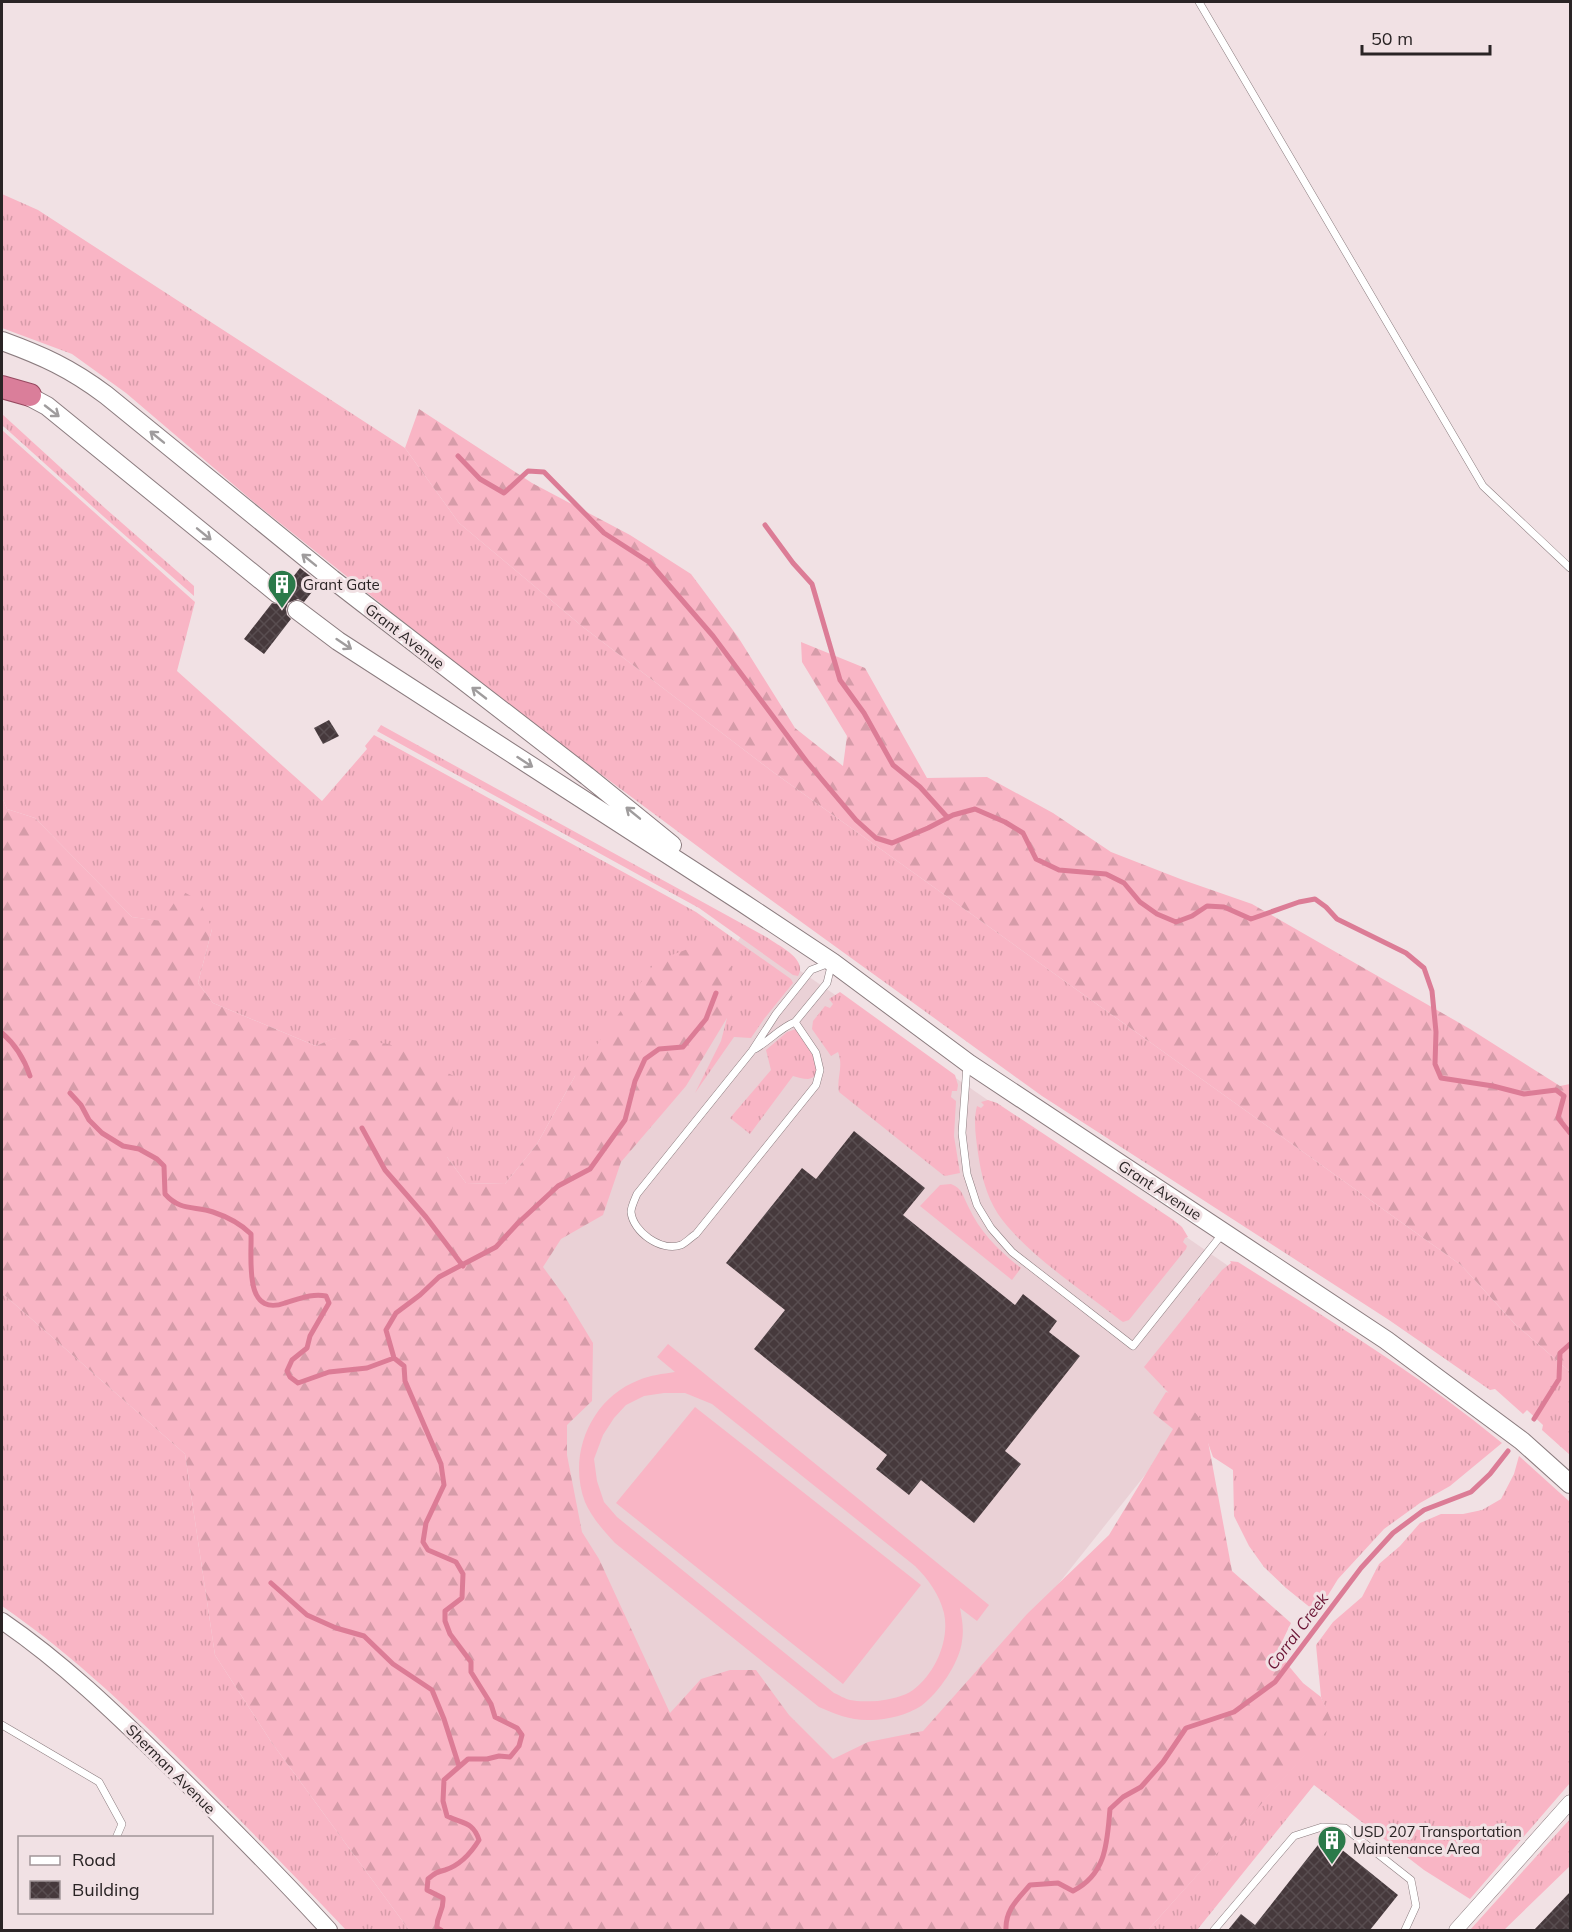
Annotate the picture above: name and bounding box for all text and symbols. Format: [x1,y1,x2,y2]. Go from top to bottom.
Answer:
scale bar [1362,18,1490,56]
text: 50 m [1371,27,1413,50]
one-way arrow [44,404,60,417]
one-way arrow [150,431,166,444]
one-way arrow [196,527,212,540]
one-way arrow [301,554,317,567]
building icon: Grant Gate [266,568,298,610]
place label: Grant Gate [303,575,380,594]
street label: Grant Avenue [362,599,448,673]
one-way arrow [335,638,352,650]
one-way arrow [471,686,487,699]
one-way arrow [516,756,533,768]
one-way arrow [626,806,641,820]
street label: Grant Avenue [1115,1156,1205,1224]
water label: Corral Creek [1262,1588,1333,1673]
street label: Sherman Avenue [122,1720,220,1818]
place label: USD 207 Transportation Maintenance Area [1353,1822,1522,1858]
building icon: USD 207 Transportation Maintenance Area [1316,1824,1348,1866]
legend [18,1836,213,1914]
text: Road [72,1848,116,1871]
text: Building [72,1878,140,1901]

